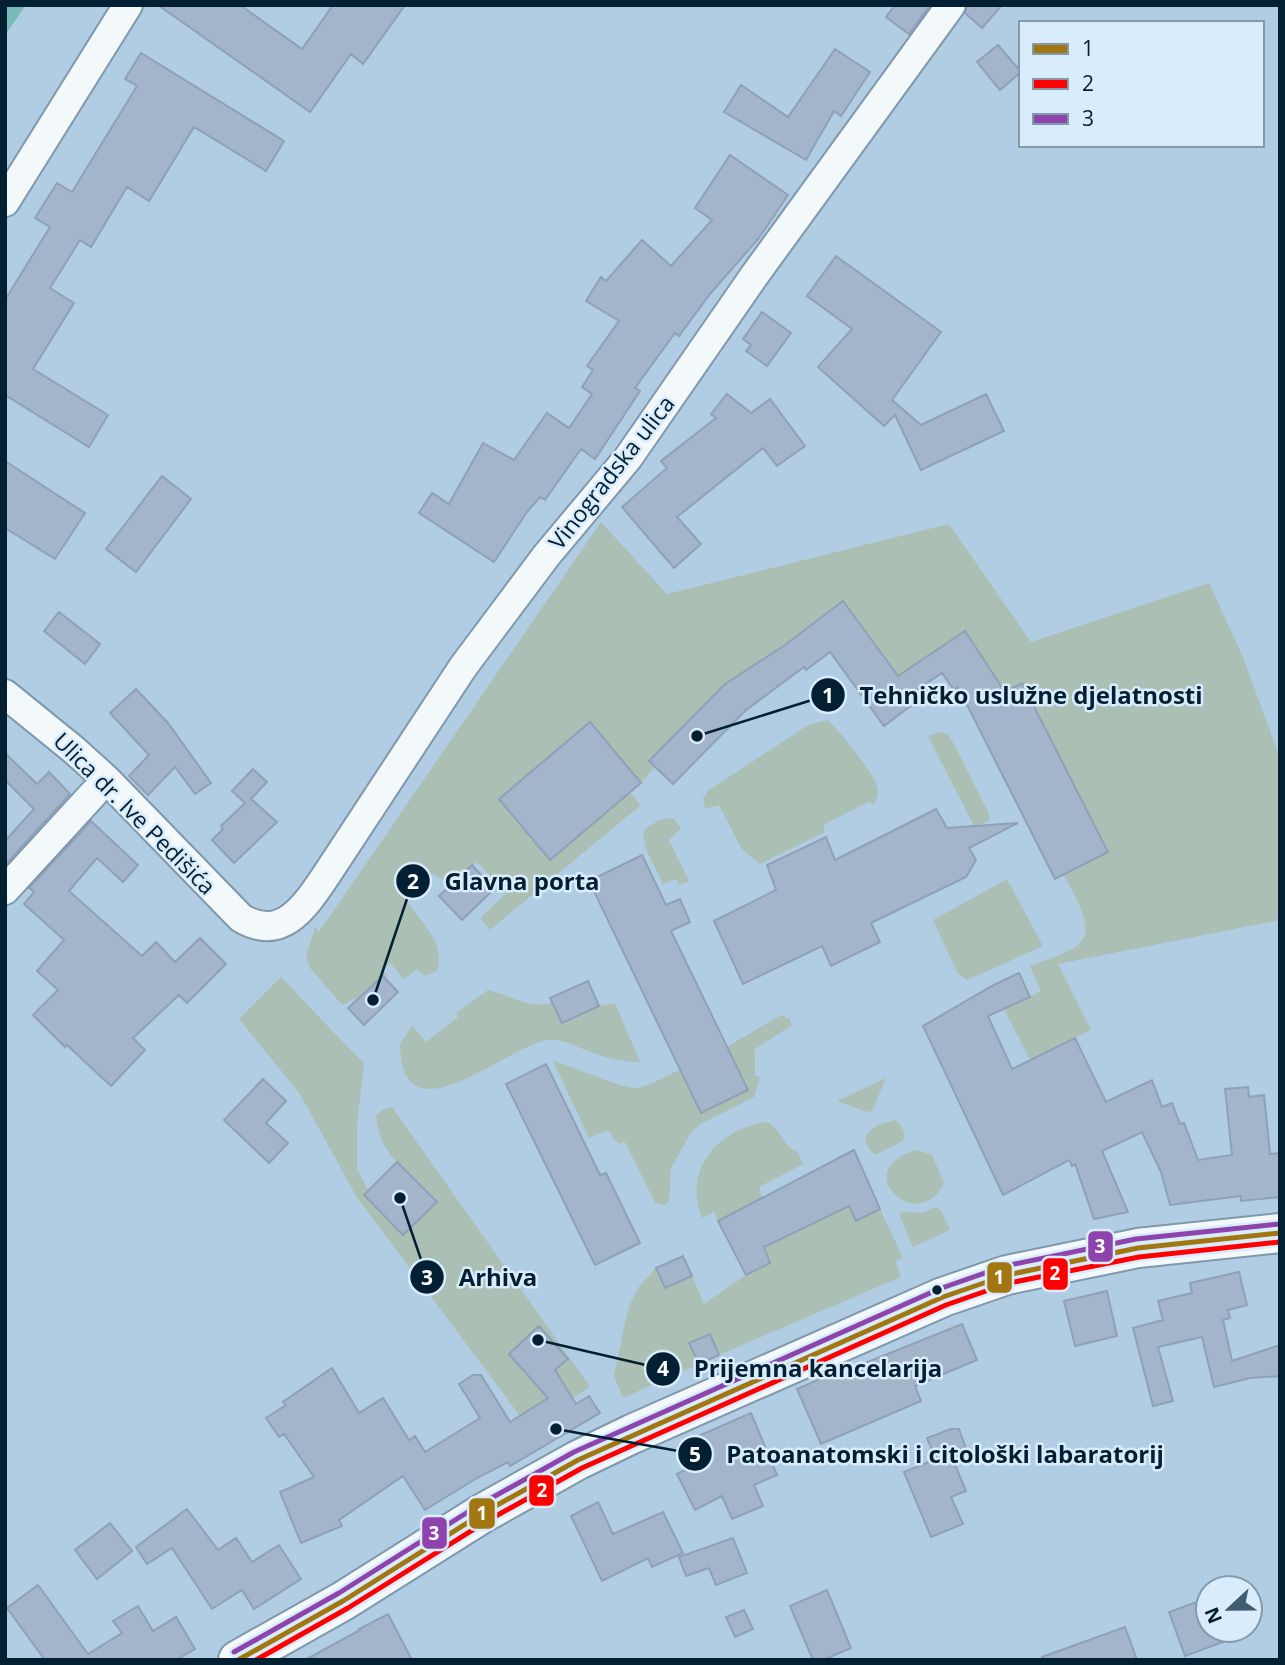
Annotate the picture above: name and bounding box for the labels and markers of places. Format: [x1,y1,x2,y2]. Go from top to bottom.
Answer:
callout: Tehničko uslužne djelatnosti [811,673,1217,718]
callout: Glavna porta [396,859,614,904]
callout: Arhiva [409,1255,551,1300]
unlabelled marker [930,1283,944,1297]
callout: Prijemna kancelarija [645,1346,956,1391]
callout: Patoanatomski i citološki labaratorij [677,1432,1178,1477]

